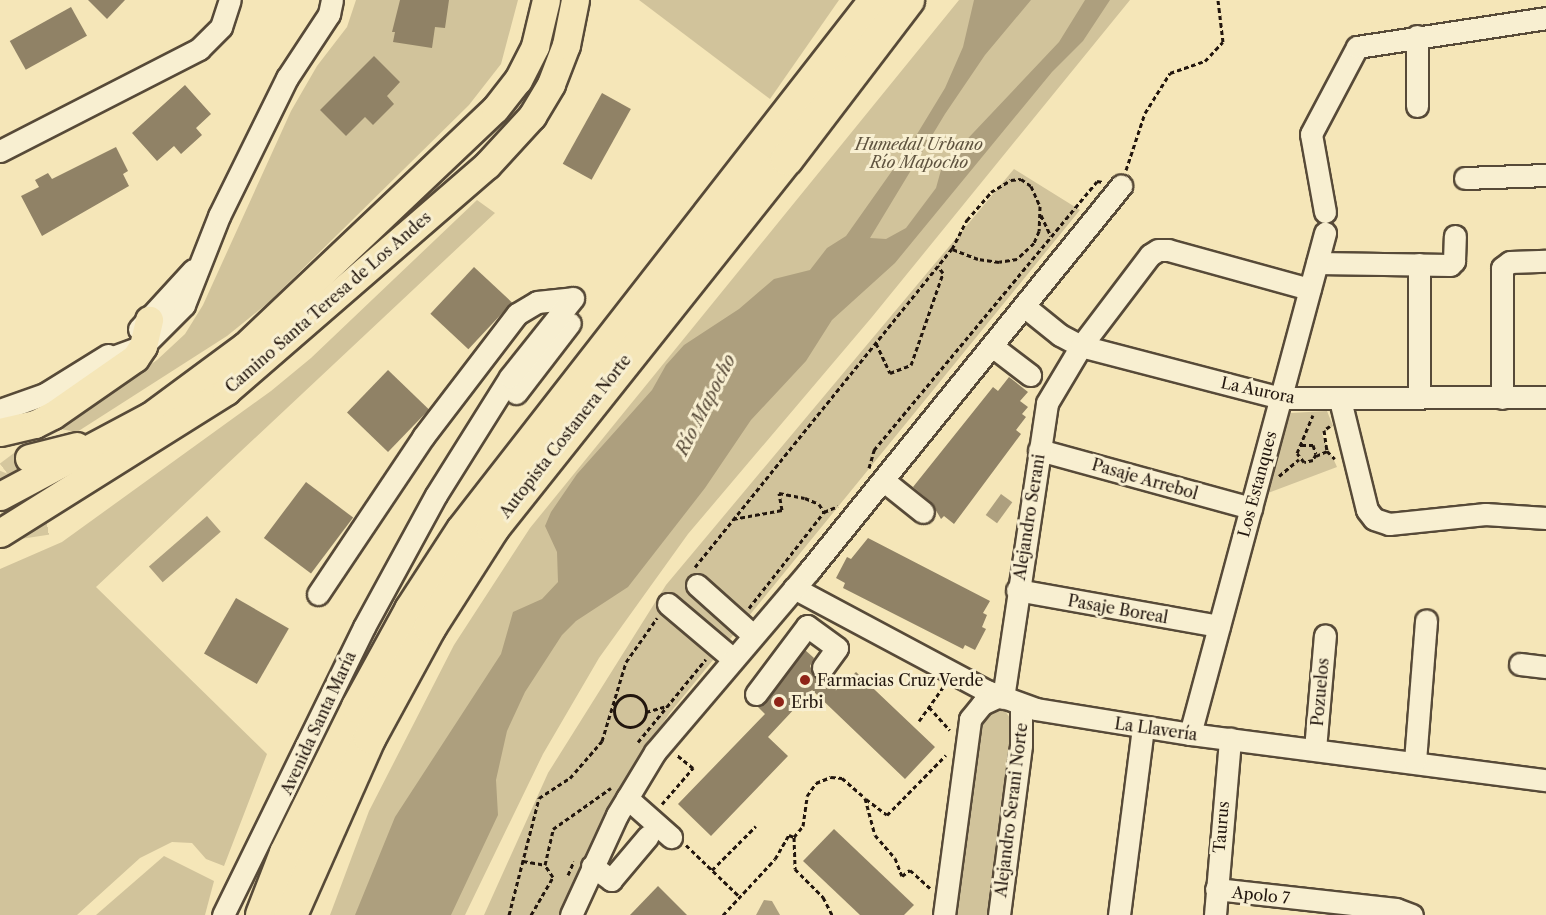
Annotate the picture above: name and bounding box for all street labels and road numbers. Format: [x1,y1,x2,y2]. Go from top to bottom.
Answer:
street label: Camino Santa Teresa de Los Andes [221,207,435,397]
street label: Autopista Costanera Norte [495,350,635,522]
street label: La Aurora [1219,373,1297,407]
street label: Los Estanques [1234,429,1280,539]
street label: Alejandro Serani [1010,453,1048,581]
street label: Pasaje Arrebol [1089,455,1201,503]
street label: Pasaje Boreal [1066,591,1170,627]
street label: Avenida Santa María [276,648,360,798]
street label: Pozuelos [1307,657,1333,727]
street label: La Llavería [1113,714,1199,744]
street label: Alejandro Serani Norte [991,722,1031,898]
street label: Taurus [1209,800,1233,854]
street label: Apolo 7 [1231,882,1291,908]

